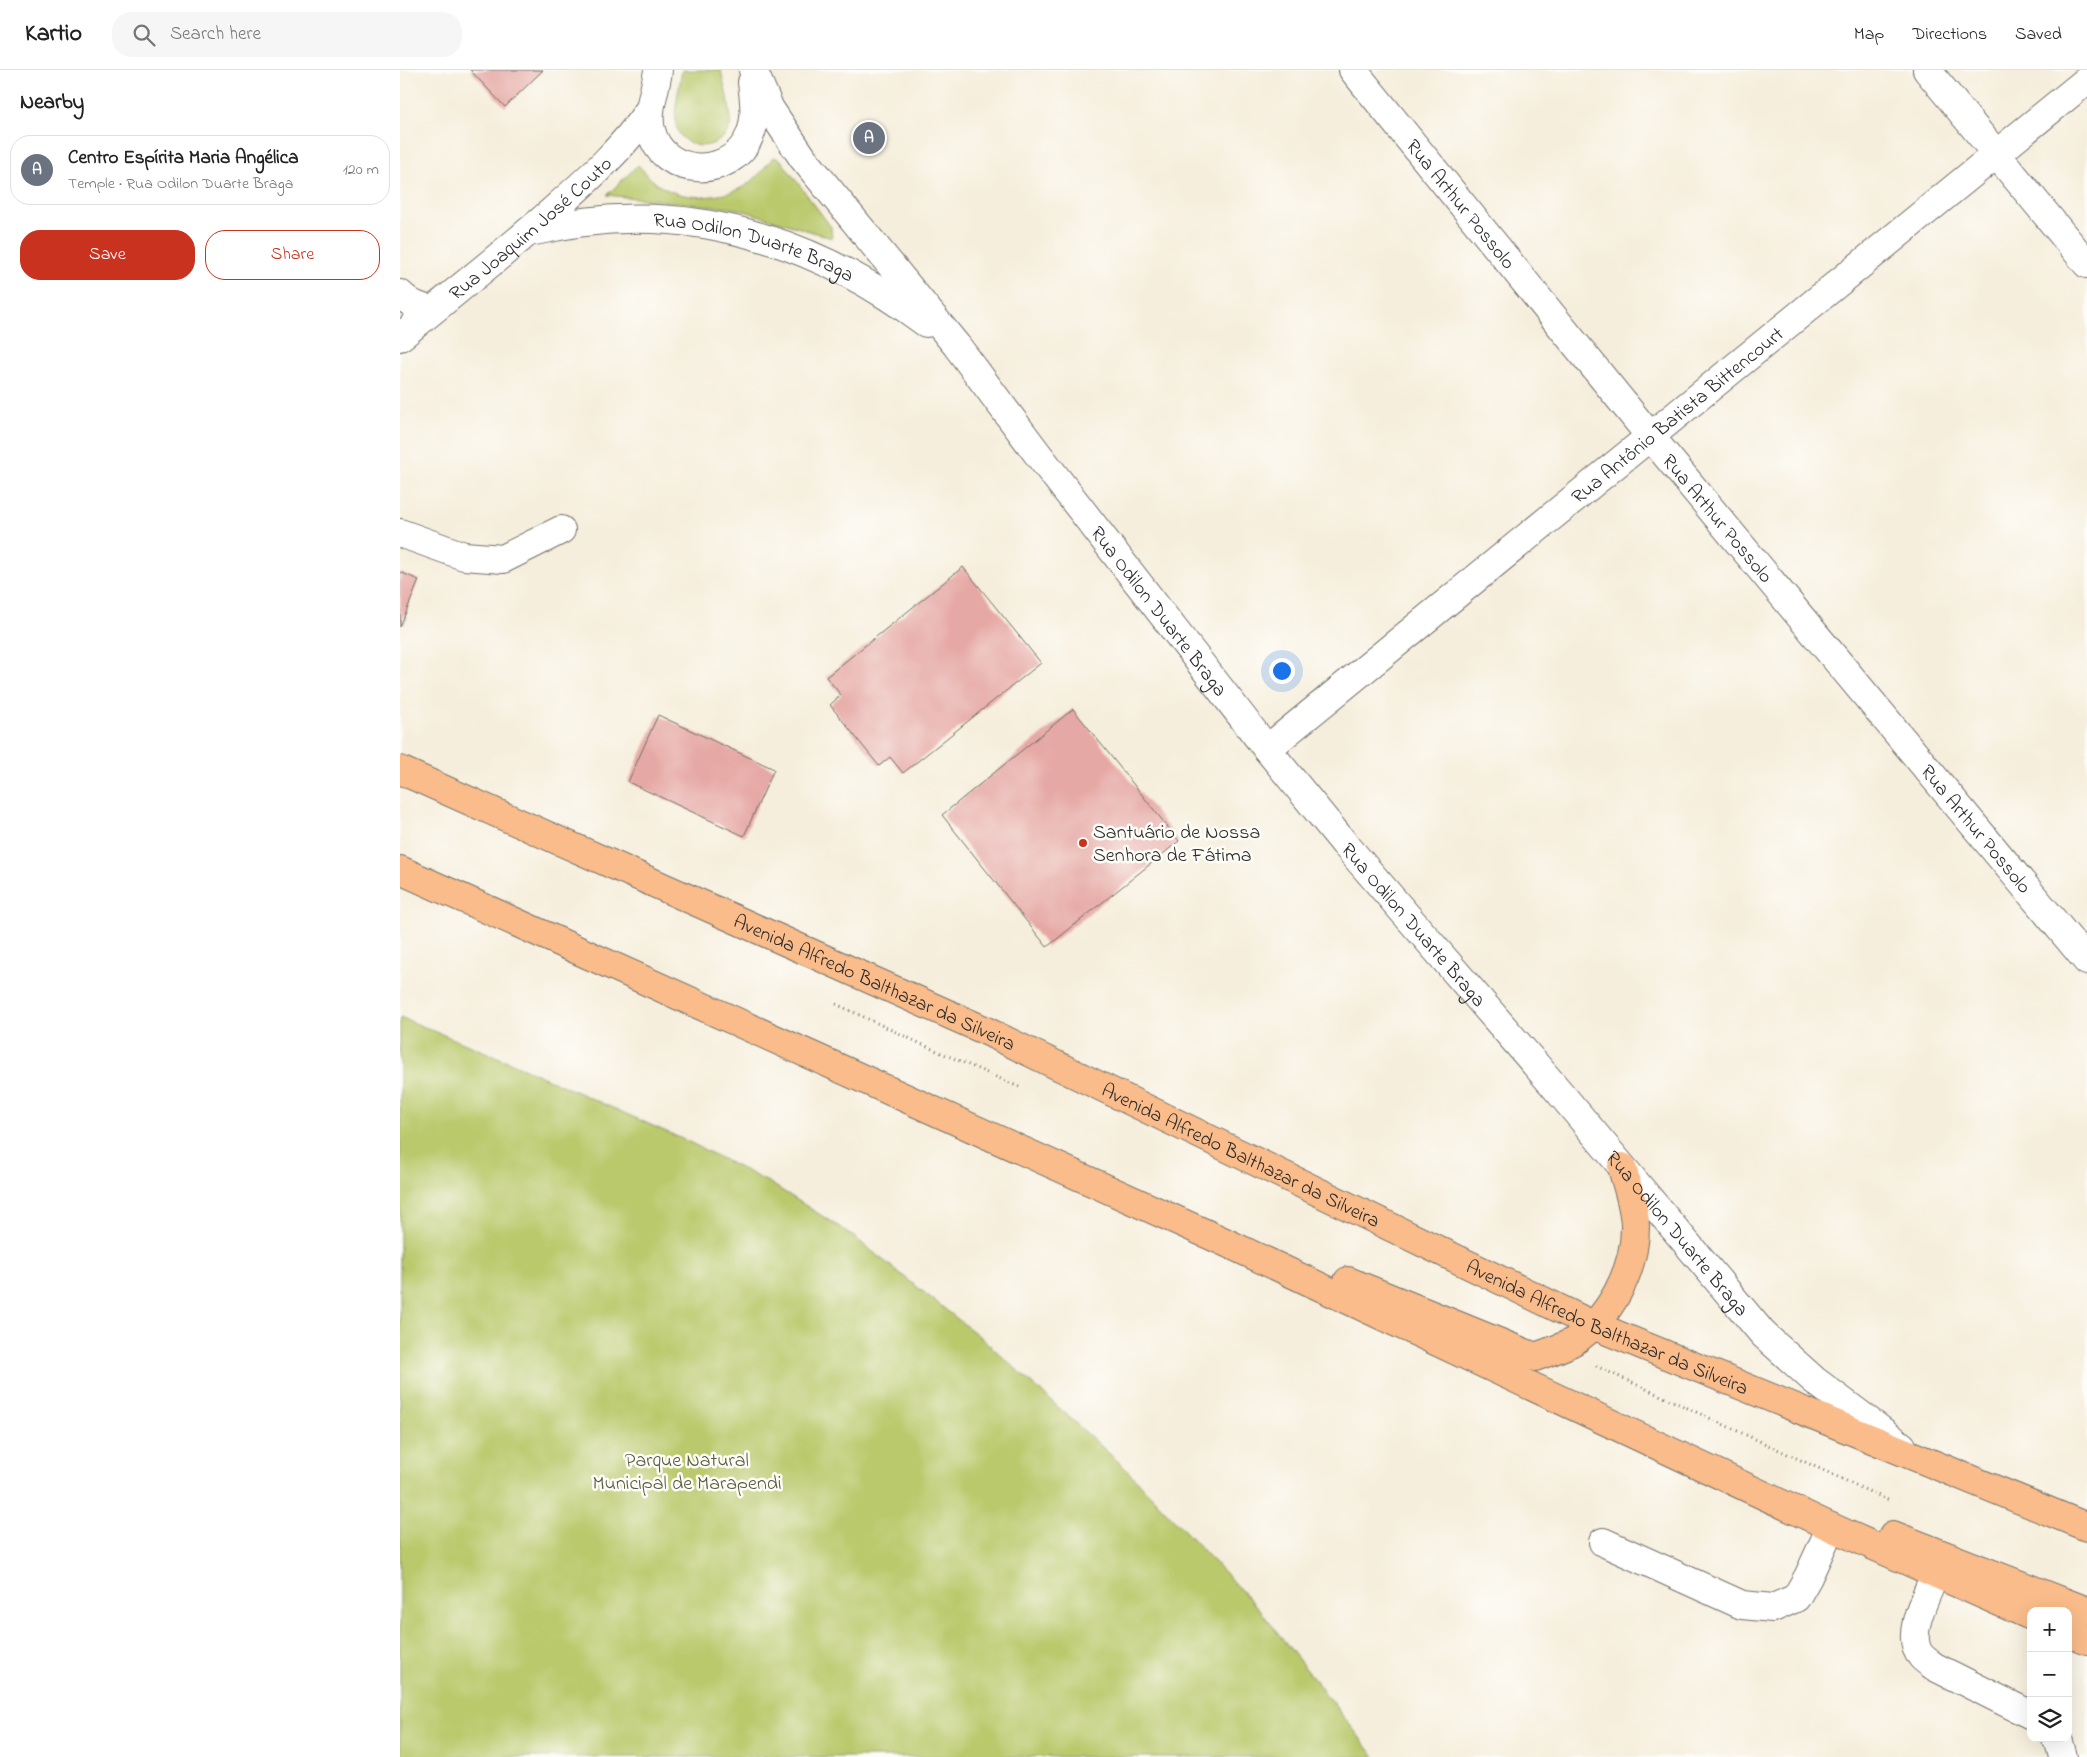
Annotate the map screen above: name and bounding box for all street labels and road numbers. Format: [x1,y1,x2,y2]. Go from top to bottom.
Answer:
street label: Rua Arthur Possolo [1398,134,1521,277]
street label: Rua Joaquim José Couto [444,151,620,308]
street label: Rua Odilon Duarte Braga [653,207,858,291]
street label: Rua Antônio Batista Bittencourt [1566,321,1791,512]
street label: Rua Arthur Possolo [1654,449,1779,590]
street label: Rua Odilon Duarte Braga [1082,521,1233,704]
street label: Rua Arthur Possolo [1912,759,2037,901]
street label: Rua Odilon Duarte Braga [1333,837,1492,1014]
street label: Avenida Alfredo Balthazar da Silveira [728,908,1020,1060]
street label: Avenida Alfredo Balthazar da Silveira [1096,1077,1384,1237]
street label: Rua Odilon Duarte Braga [1598,1145,1754,1324]
street label: Avenida Alfredo Balthazar da Silveira [1460,1254,1752,1404]

